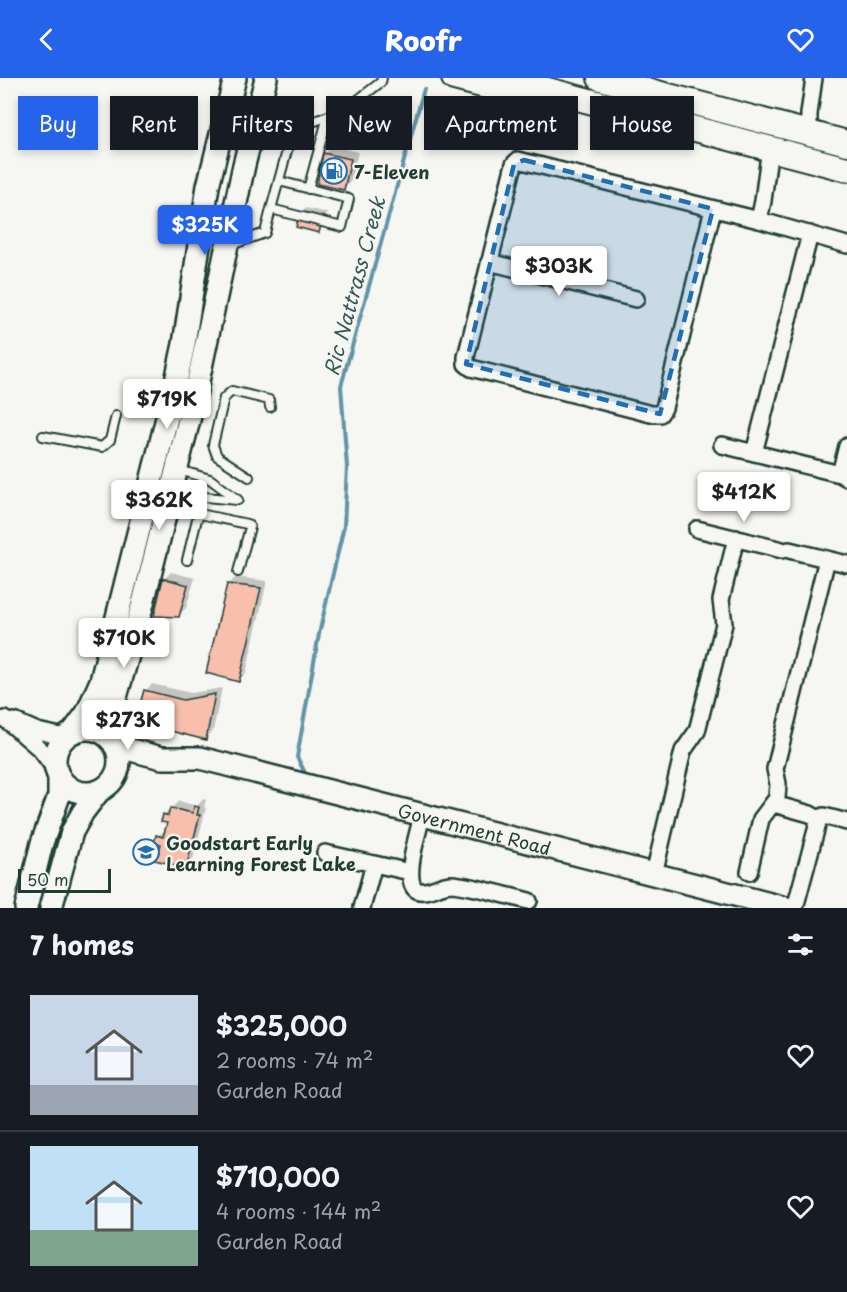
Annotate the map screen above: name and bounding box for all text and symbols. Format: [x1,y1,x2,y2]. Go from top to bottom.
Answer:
text: Roofr [385,19,462,60]
icon: back [30,23,63,56]
icon: heart [784,23,817,56]
chip: Buy [18,96,98,150]
chip: Rent [110,96,198,150]
chip: Filters [210,96,314,150]
chip: New [326,96,412,150]
chip: Apartment [424,96,578,150]
chip: House [590,96,694,150]
fuel station icon: 7-Eleven [319,156,349,186]
place label: 7-Eleven [354,158,429,185]
water label: Ric Nattrass Creek [316,192,393,379]
pin: $325K [163,205,247,256]
text: $325K [172,209,238,239]
pin: $303K [517,246,601,297]
text: $303K [525,250,593,280]
pin: $719K [125,379,209,430]
text: $719K [137,383,197,413]
pin: $412K [702,472,786,523]
text: $412K [711,476,777,506]
pin: $362K [117,480,201,531]
text: $362K [125,484,193,514]
pin: $710K [82,618,166,669]
text: $710K [92,622,156,652]
pin: $273K [86,700,170,751]
text: $273K [96,704,160,734]
street label: Government Road [395,796,554,861]
place label: Goodstart Early Learning Forest Lake [166,829,356,877]
school or university icon: Goodstart Early Learning Forest Lake [131,837,161,867]
scale bar [18,866,111,894]
text: 50 m [27,867,68,891]
text: 7 homes [30,925,134,964]
icon: filters [784,928,817,961]
text: $325,000 [216,1006,347,1045]
icon: home [78,1019,150,1091]
icon: heart [784,1039,817,1072]
text: 2 rooms · 74 m² [216,1045,373,1075]
text: Garden Road [216,1075,343,1105]
text: $710,000 [216,1157,340,1196]
icon: home [78,1170,150,1242]
icon: heart [784,1190,817,1223]
text: 4 rooms · 144 m² [216,1196,381,1226]
text: Garden Road [216,1226,343,1256]

